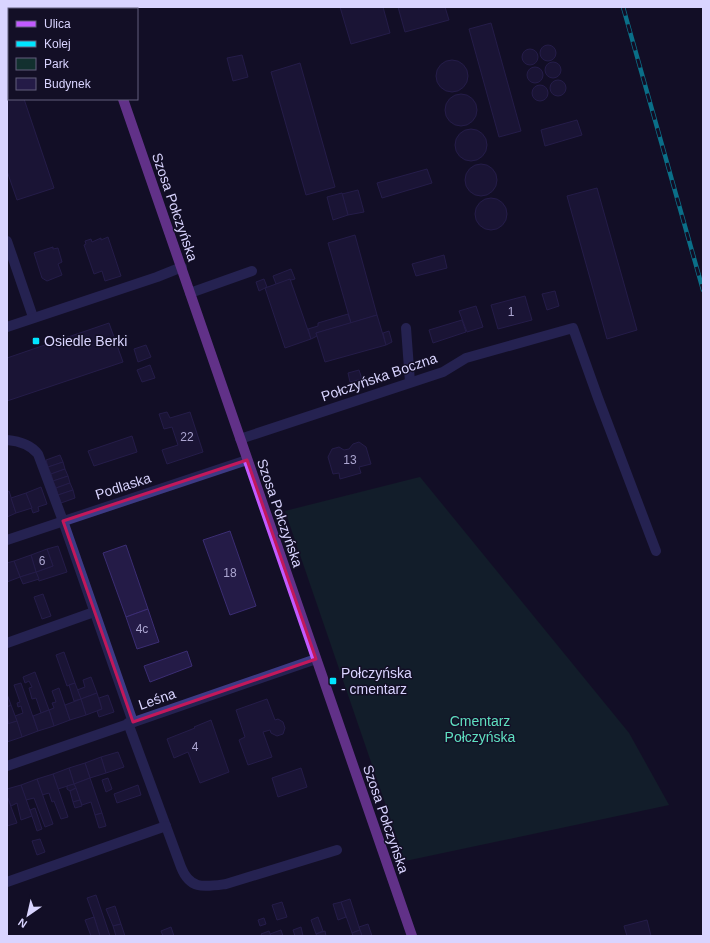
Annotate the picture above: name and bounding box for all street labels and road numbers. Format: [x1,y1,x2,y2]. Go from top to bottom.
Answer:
street label: Szosa Połczyńska [149,151,201,264]
street label: Połczyńska Boczna [319,350,439,404]
street label: Szosa Połczyńska [254,457,306,570]
street label: Podlaska [93,469,153,503]
street label: Leśna [136,685,178,713]
street label: Szosa Połczyńska [360,763,412,876]

